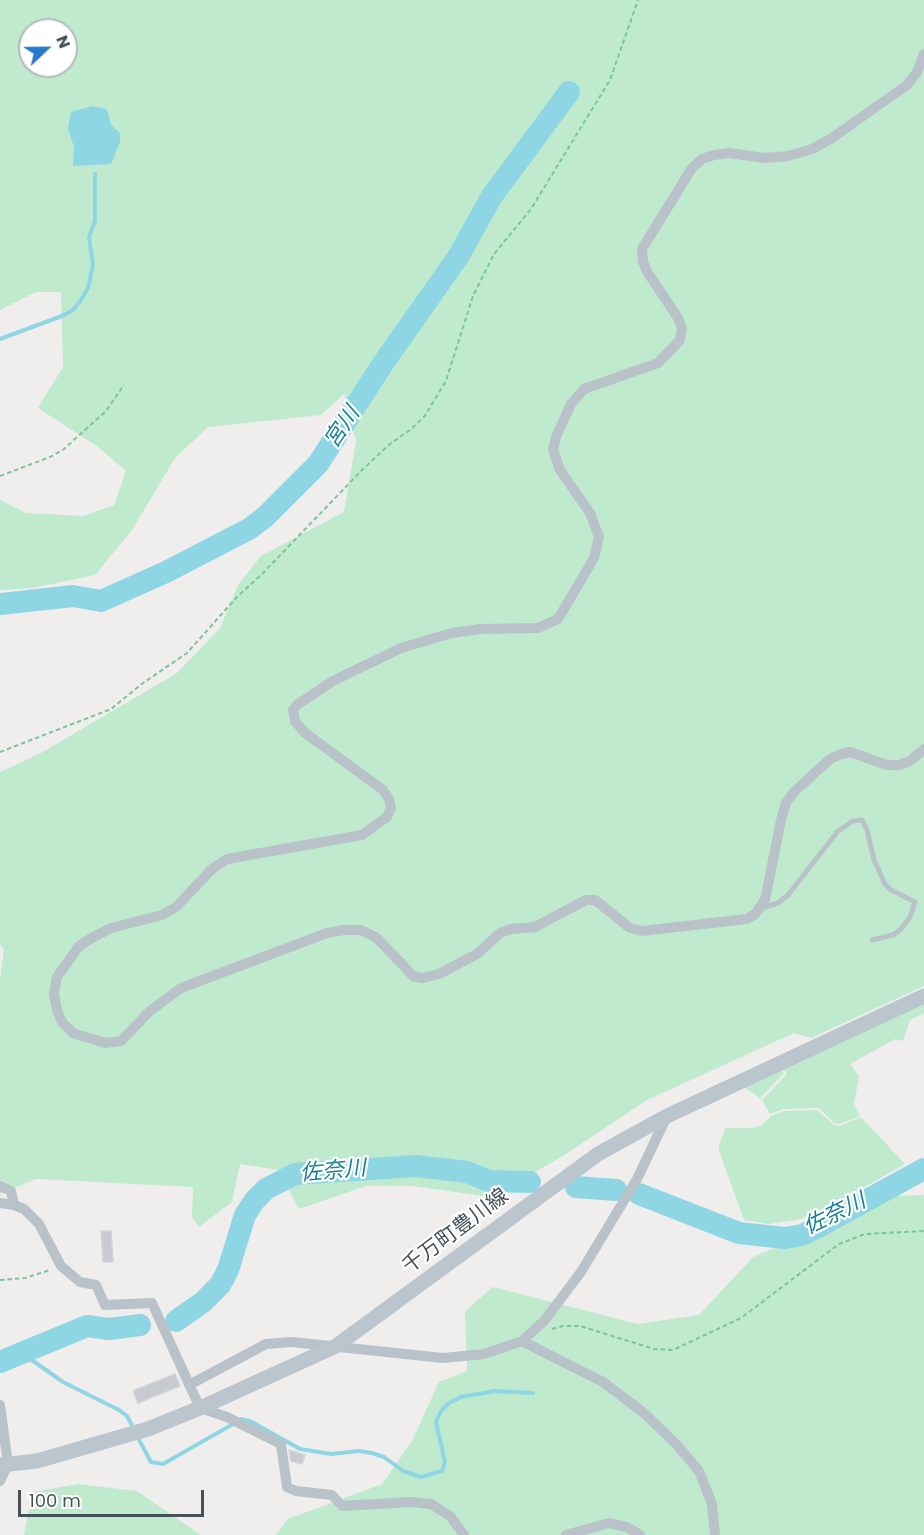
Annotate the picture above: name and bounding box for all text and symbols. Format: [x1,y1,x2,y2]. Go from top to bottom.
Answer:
north arrow [18,18,78,78]
text: N [50,32,76,52]
water label: 宮川 [320,402,366,454]
water label: 佐奈川 [299,1156,367,1188]
street label: 千万町豊川線 [398,1184,514,1280]
water label: 佐奈川 [800,1189,870,1241]
scale bar [21,1478,207,1516]
text: 100 m [29,1488,81,1513]

